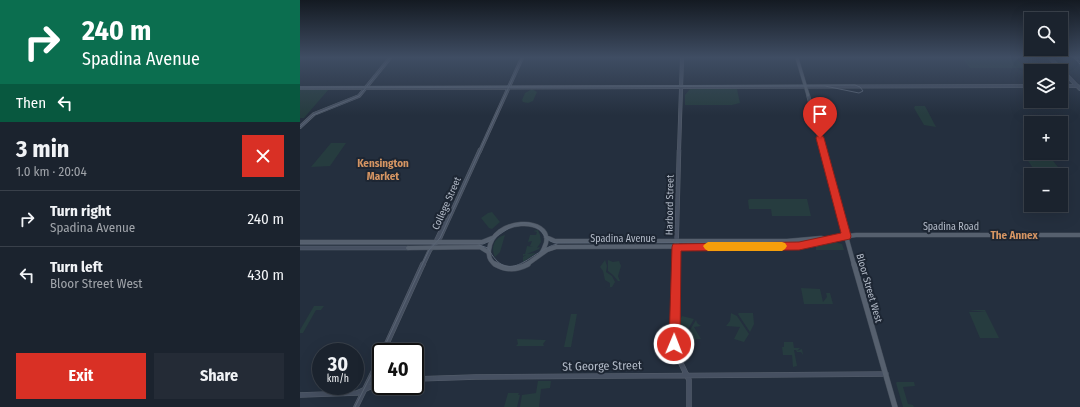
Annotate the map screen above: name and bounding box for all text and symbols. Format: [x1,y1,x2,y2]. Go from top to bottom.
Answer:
map controls [1024,12,1068,212]
button: search [1024,12,1068,56]
text: 240 m [82,14,151,47]
icon: right [16,16,68,68]
text: Spadina Avenue [82,48,200,70]
button: layers [1024,64,1068,108]
icon: left [54,92,76,114]
text: Then [16,94,46,112]
pin [803,97,837,138]
icon: arrive [809,103,831,125]
button: + [1024,116,1068,160]
text: 3 min [16,135,69,163]
button: close [242,135,284,177]
district label: Kensington Market [357,157,409,183]
text: 1.0 km · 20:04 [16,164,87,179]
button: − [1024,168,1068,212]
street label: College Street [430,174,464,232]
street label: Harbord Street [663,174,677,235]
text: Turn right [50,202,111,220]
icon: right [16,208,38,230]
text: 240 m [248,210,284,228]
text: Spadina Avenue [50,220,135,235]
street label: Spadina Road [923,221,979,233]
district label: The Annex [990,229,1038,242]
street label: Spadina Avenue [590,233,656,245]
street label: Bloor Street West [853,252,885,325]
text: Turn left [50,258,103,276]
icon: left [16,264,38,286]
text: 430 m [247,266,284,284]
text: Bloor Street West [50,276,143,291]
position arrow [653,323,695,365]
speed limit sign: 40 [372,343,424,395]
text: 30 [328,352,348,376]
button: Exit [16,353,146,399]
button: Share [154,353,284,399]
street label: St George Street [562,358,642,374]
text: km/h [327,373,349,385]

